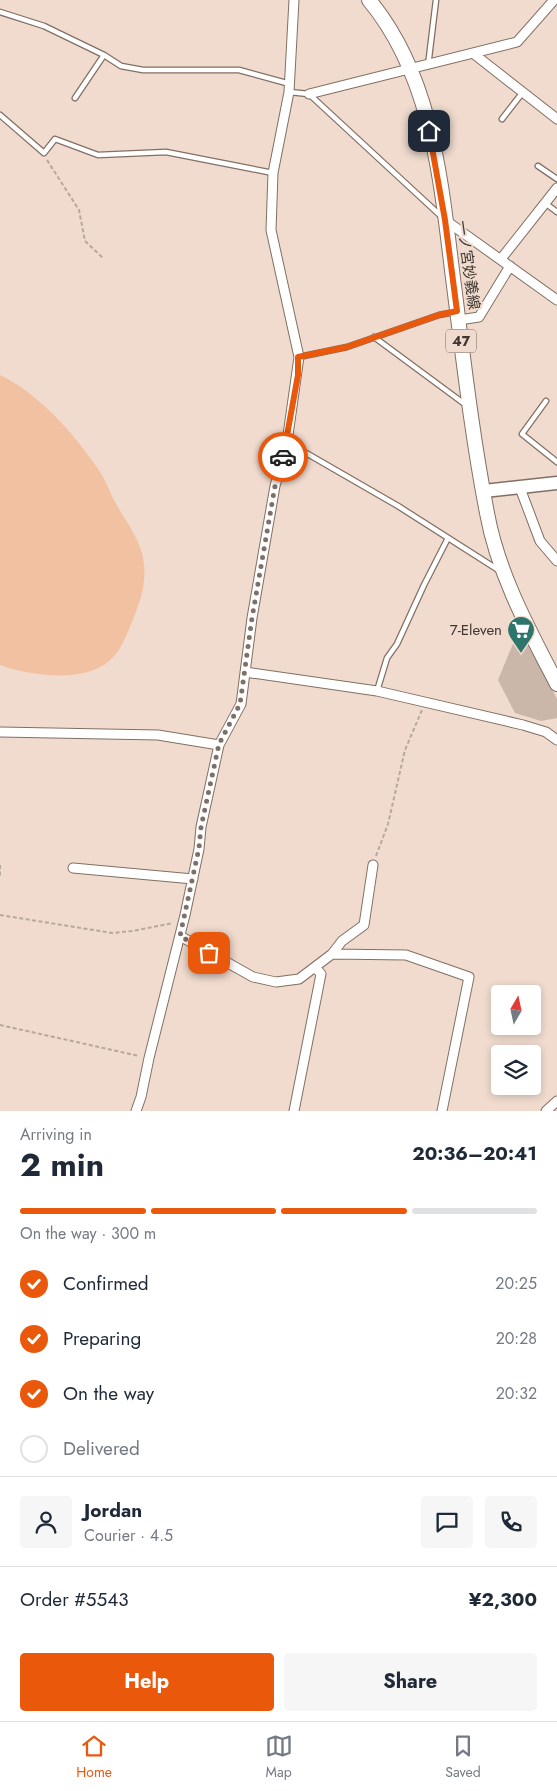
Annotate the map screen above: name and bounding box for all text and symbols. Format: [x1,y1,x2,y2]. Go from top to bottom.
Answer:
pin [408,110,450,152]
icon: home [415,117,443,145]
street label: 一ノ宮妙義線 [451,219,485,311]
road number: 47 [446,330,476,352]
courier [258,432,308,482]
icon: car [269,443,297,471]
supermarket icon: 7-Eleven [506,615,536,654]
place label: 7-Eleven [450,619,502,641]
pin [188,932,230,974]
icon: bag [195,939,223,967]
north arrow [491,985,541,1035]
map controls [491,985,541,1095]
button: layers [491,1045,541,1095]
text: Arriving in [20,1123,92,1146]
text: 20:36–20:41 [412,1140,537,1167]
text: 2 min [20,1142,104,1188]
text: On the way · 300 m [20,1222,156,1245]
icon: check [20,1270,48,1298]
text: Confirmed [63,1270,149,1297]
text: 20:25 [495,1272,537,1295]
icon: check [20,1325,48,1353]
text: Preparing [63,1325,141,1352]
text: 20:28 [496,1327,537,1350]
icon: check [20,1380,48,1408]
text: On the way [63,1380,154,1407]
text: 20:32 [496,1382,537,1405]
text: Delivered [63,1435,140,1462]
button: person [20,1496,72,1548]
button: chat [421,1496,473,1548]
button: phone [485,1496,537,1548]
text: Jordan [84,1497,142,1524]
text: Courier · 4.5 [84,1524,173,1547]
text: Order #5543 [20,1586,129,1613]
text: ¥2,300 [469,1586,537,1613]
button: Help [20,1653,274,1711]
button: Share [284,1653,537,1711]
tab: Home [76,1732,112,1782]
tab: Map [265,1732,293,1782]
tab: Saved [445,1732,481,1782]

